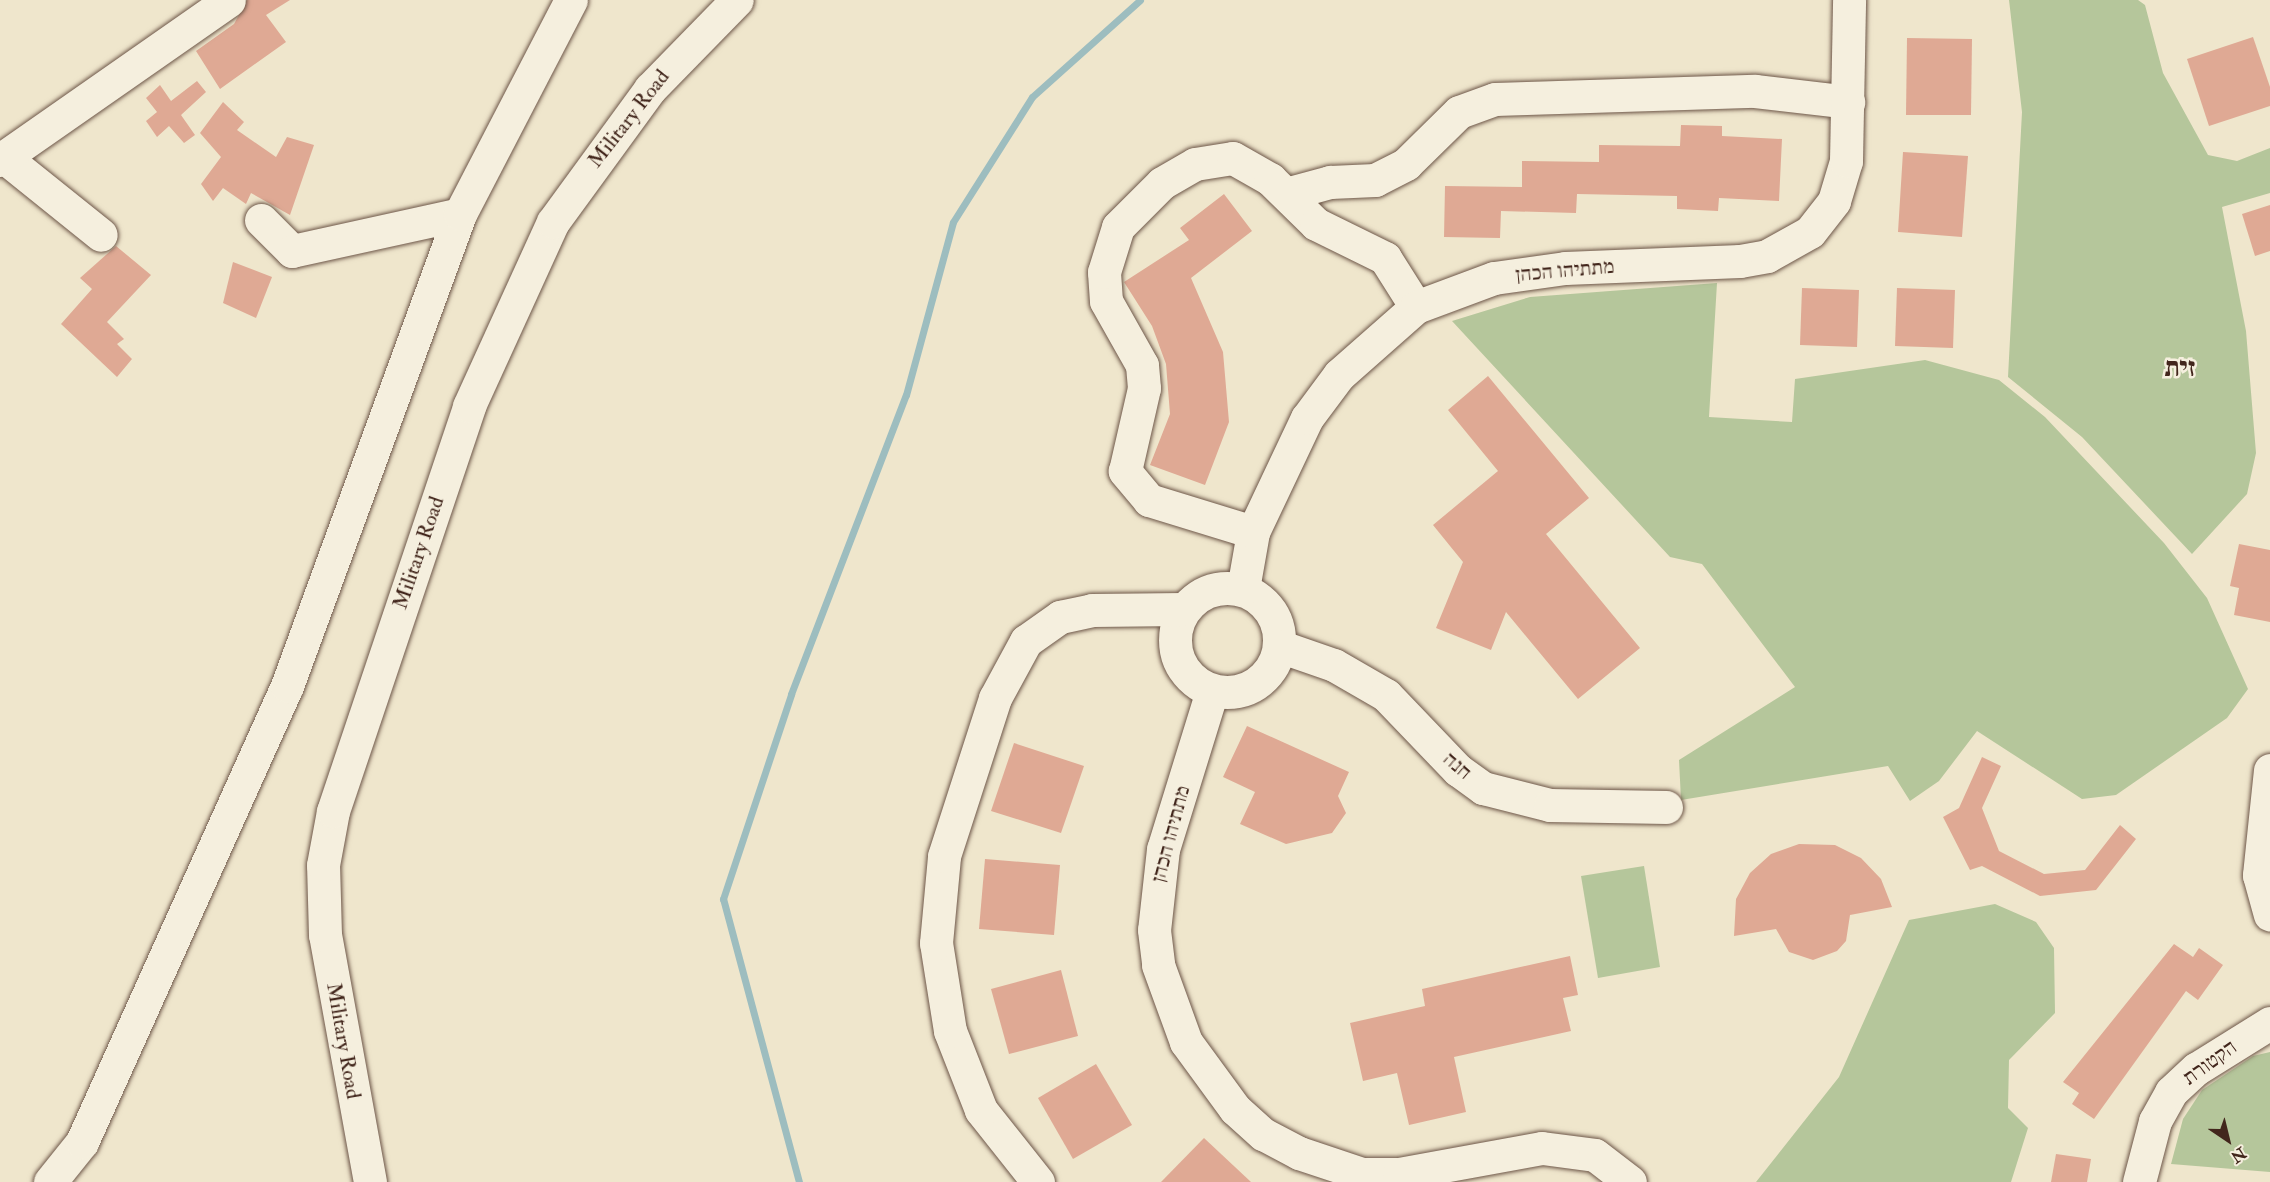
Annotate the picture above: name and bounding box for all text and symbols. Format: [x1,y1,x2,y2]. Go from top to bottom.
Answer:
street label: Military Road [583,65,675,173]
street label: מתתיהו הכהן [1515,254,1615,288]
district label: זית [2165,352,2195,384]
street label: Military Road [388,493,450,613]
street label: חנה [1438,747,1476,785]
street label: מתתיהו הכהן [1146,783,1196,885]
street label: Military Road [320,981,366,1101]
street label: הקטורת [2178,1035,2242,1091]
north arrow [2198,1110,2258,1170]
text: N [2227,1142,2250,1167]

